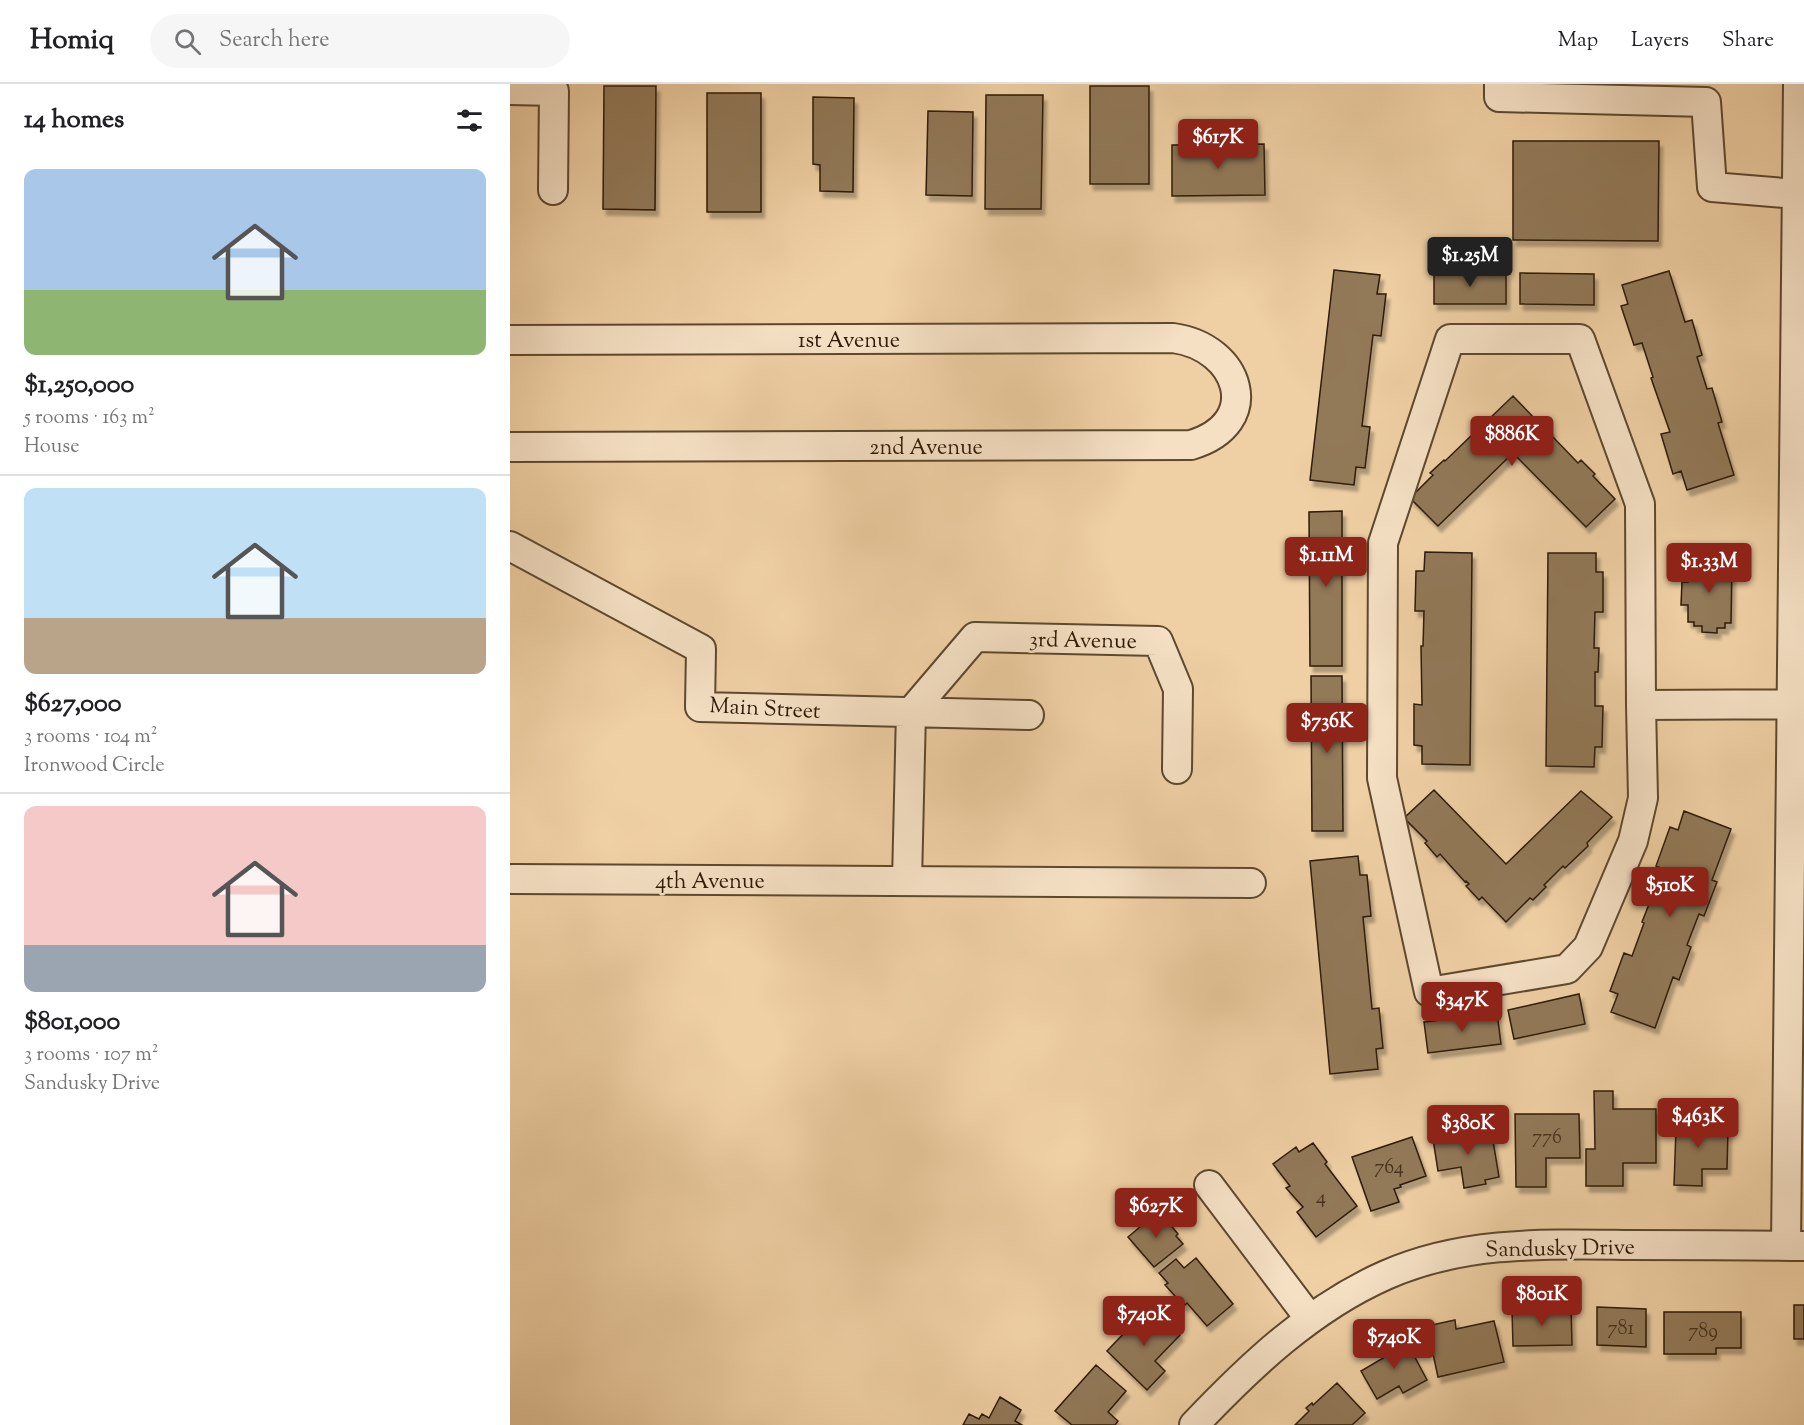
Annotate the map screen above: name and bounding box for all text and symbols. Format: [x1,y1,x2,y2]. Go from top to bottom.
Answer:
search box [150,14,570,68]
text: Homiq [30,21,114,61]
icon: search [171,25,204,58]
text: Search here [219,25,329,57]
text: Map [1558,26,1598,56]
text: Layers [1631,26,1689,56]
text: Share [1722,26,1774,56]
text: 14 homes [24,102,124,139]
icon: filters [453,104,486,137]
pin: $617K [1176,119,1260,170]
text: $617K [1192,124,1244,153]
icon: home [201,208,309,316]
pin: $1.25M [1421,237,1519,288]
text: $1.25M [1441,242,1499,271]
street label: 1st Avenue [798,326,900,358]
text: $1,250,000 [24,367,134,404]
text: 5 rooms · 163 m² [24,404,155,433]
pin: $886K [1470,416,1554,467]
text: $886K [1484,421,1540,450]
text: House [24,433,79,462]
street label: 2nd Avenue [869,433,983,465]
icon: home [201,527,309,635]
pin: $1.11M [1277,537,1375,588]
text: $1.11M [1299,542,1353,571]
pin: $1.33M [1660,543,1758,594]
text: $1.33M [1680,548,1738,577]
street label: 3rd Avenue [1029,625,1137,659]
text: $627,000 [24,686,122,723]
street label: Main Street [709,691,822,729]
pin: $736K [1285,703,1369,754]
text: $736K [1301,708,1354,737]
text: 3 rooms · 104 m² [24,723,158,752]
text: Ironwood Circle [24,752,165,781]
icon: home [201,845,309,953]
street label: 4th Avenue [655,867,765,899]
pin: $510K [1628,867,1712,918]
text: $510K [1645,872,1695,901]
pin: $347K [1420,982,1504,1033]
text: $347K [1435,987,1489,1016]
text: $801,000 [24,1004,120,1041]
text: 3 rooms · 107 m² [24,1041,158,1070]
text: Sandusky Drive [24,1070,160,1099]
pin: $463K [1656,1098,1740,1149]
text: $463K [1671,1103,1725,1132]
pin: $380K [1426,1105,1510,1156]
text: $380K [1441,1110,1495,1139]
house number: 776 [1532,1124,1562,1153]
house number: 764 [1374,1154,1404,1183]
house number: 4 [1316,1184,1326,1213]
pin: $627K [1114,1188,1198,1239]
text: $627K [1129,1193,1183,1222]
street label: Sandusky Drive [1485,1233,1635,1267]
pin: $801K [1500,1276,1584,1327]
text: $801K [1516,1281,1568,1310]
pin: $740K [1102,1296,1186,1347]
text: $740K [1117,1301,1171,1330]
house number: 781 [1608,1315,1635,1344]
house number: 789 [1688,1318,1718,1347]
pin: $740K [1352,1319,1436,1370]
text: $740K [1367,1324,1421,1353]

